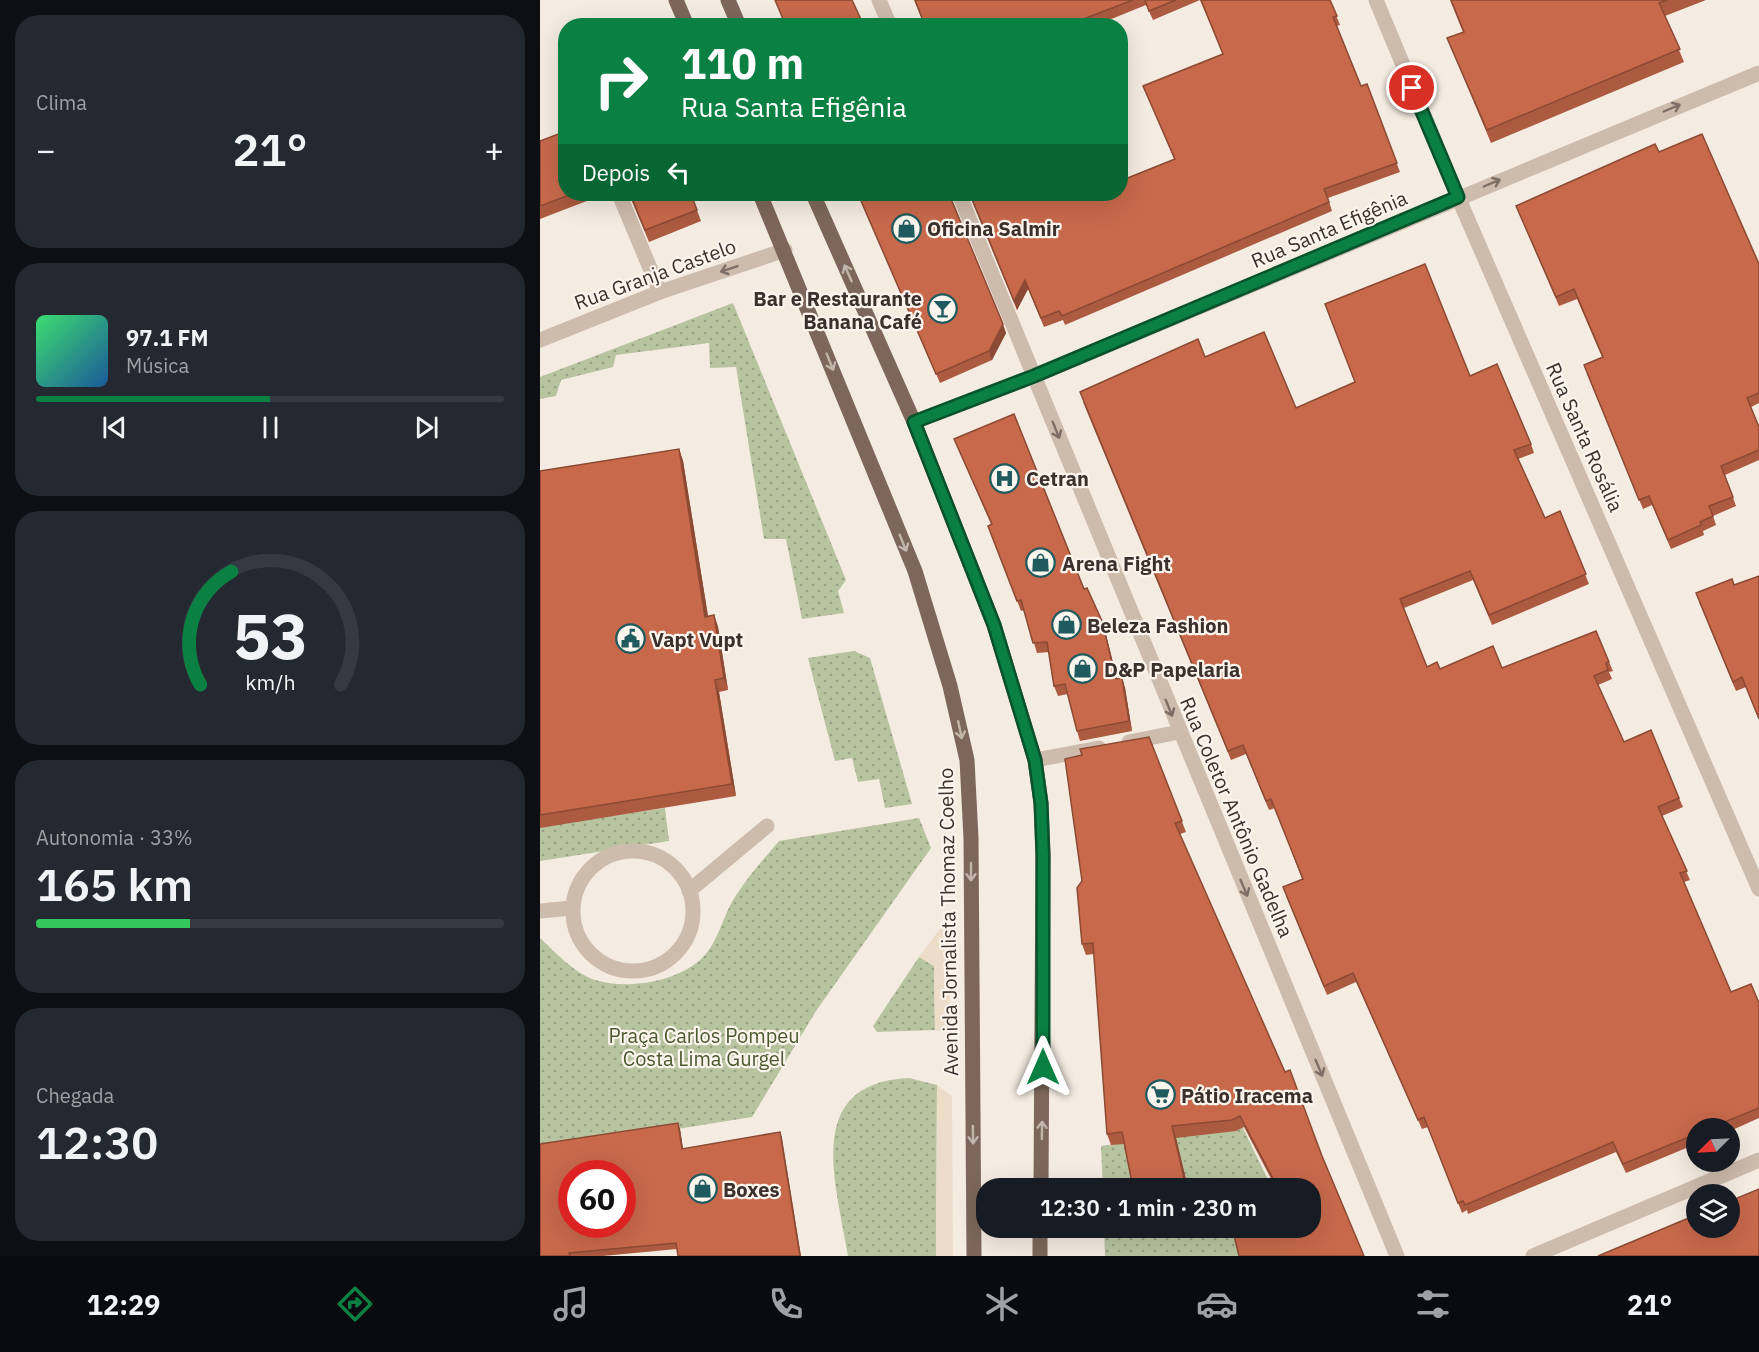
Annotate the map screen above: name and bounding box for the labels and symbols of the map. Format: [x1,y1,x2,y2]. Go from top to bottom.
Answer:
pin [1386,62,1437,113]
one-way arrow [1663,102,1681,114]
one-way arrow [1482,177,1501,188]
street label: Rua Santa Efigênia [1247,184,1411,274]
shop icon: Oficina Salmir [890,212,922,244]
place label: Oficina Salmir [927,215,1060,242]
street label: Rua Granja Castelo [570,232,740,316]
one-way arrow [720,264,739,275]
one-way arrow [842,264,854,282]
place label: Bar e Restaurante Banana Café [753,285,922,335]
bar icon: Bar e Restaurante Banana Café [927,293,959,325]
one-way arrow [825,353,836,371]
street label: Rua Santa Rosália [1540,358,1630,516]
one-way arrow [1051,420,1062,439]
hospital icon: Cetran [989,462,1021,494]
place label: Cetran [1026,465,1089,492]
one-way arrow [899,534,910,552]
shop icon: Arena Fight [1025,547,1057,579]
place label: Arena Fight [1062,550,1171,577]
shop icon: Beleza Fashion [1050,609,1082,641]
place label: Beleza Fashion [1087,612,1228,639]
public building icon: Vapt Vupt [614,623,646,655]
place label: Vapt Vupt [651,626,743,653]
shop icon: D&P Papelaria [1067,653,1099,685]
place label: D&P Papelaria [1104,656,1240,683]
street label: Rua Coletor Antônio Gadelha [1174,692,1300,942]
one-way arrow [1164,698,1175,717]
one-way arrow [955,719,966,739]
street label: Avenida Jornalista Thomaz Coelho [932,768,964,1076]
one-way arrow [965,862,977,882]
one-way arrow [1239,878,1250,897]
park label: Praça Carlos Pompeu Costa Lima Gurgel [608,1022,800,1072]
position arrow [1011,1035,1075,1099]
one-way arrow [1314,1058,1325,1077]
supermarket icon: Pátio Iracema [1144,1079,1176,1111]
place label: Pátio Iracema [1181,1082,1313,1109]
north arrow [1686,1118,1740,1172]
one-way arrow [1037,1120,1048,1140]
one-way arrow [967,1125,979,1145]
speed limit sign: 60 [558,1160,636,1238]
shop icon: Boxes [686,1173,718,1205]
place label: Boxes [723,1176,780,1203]

